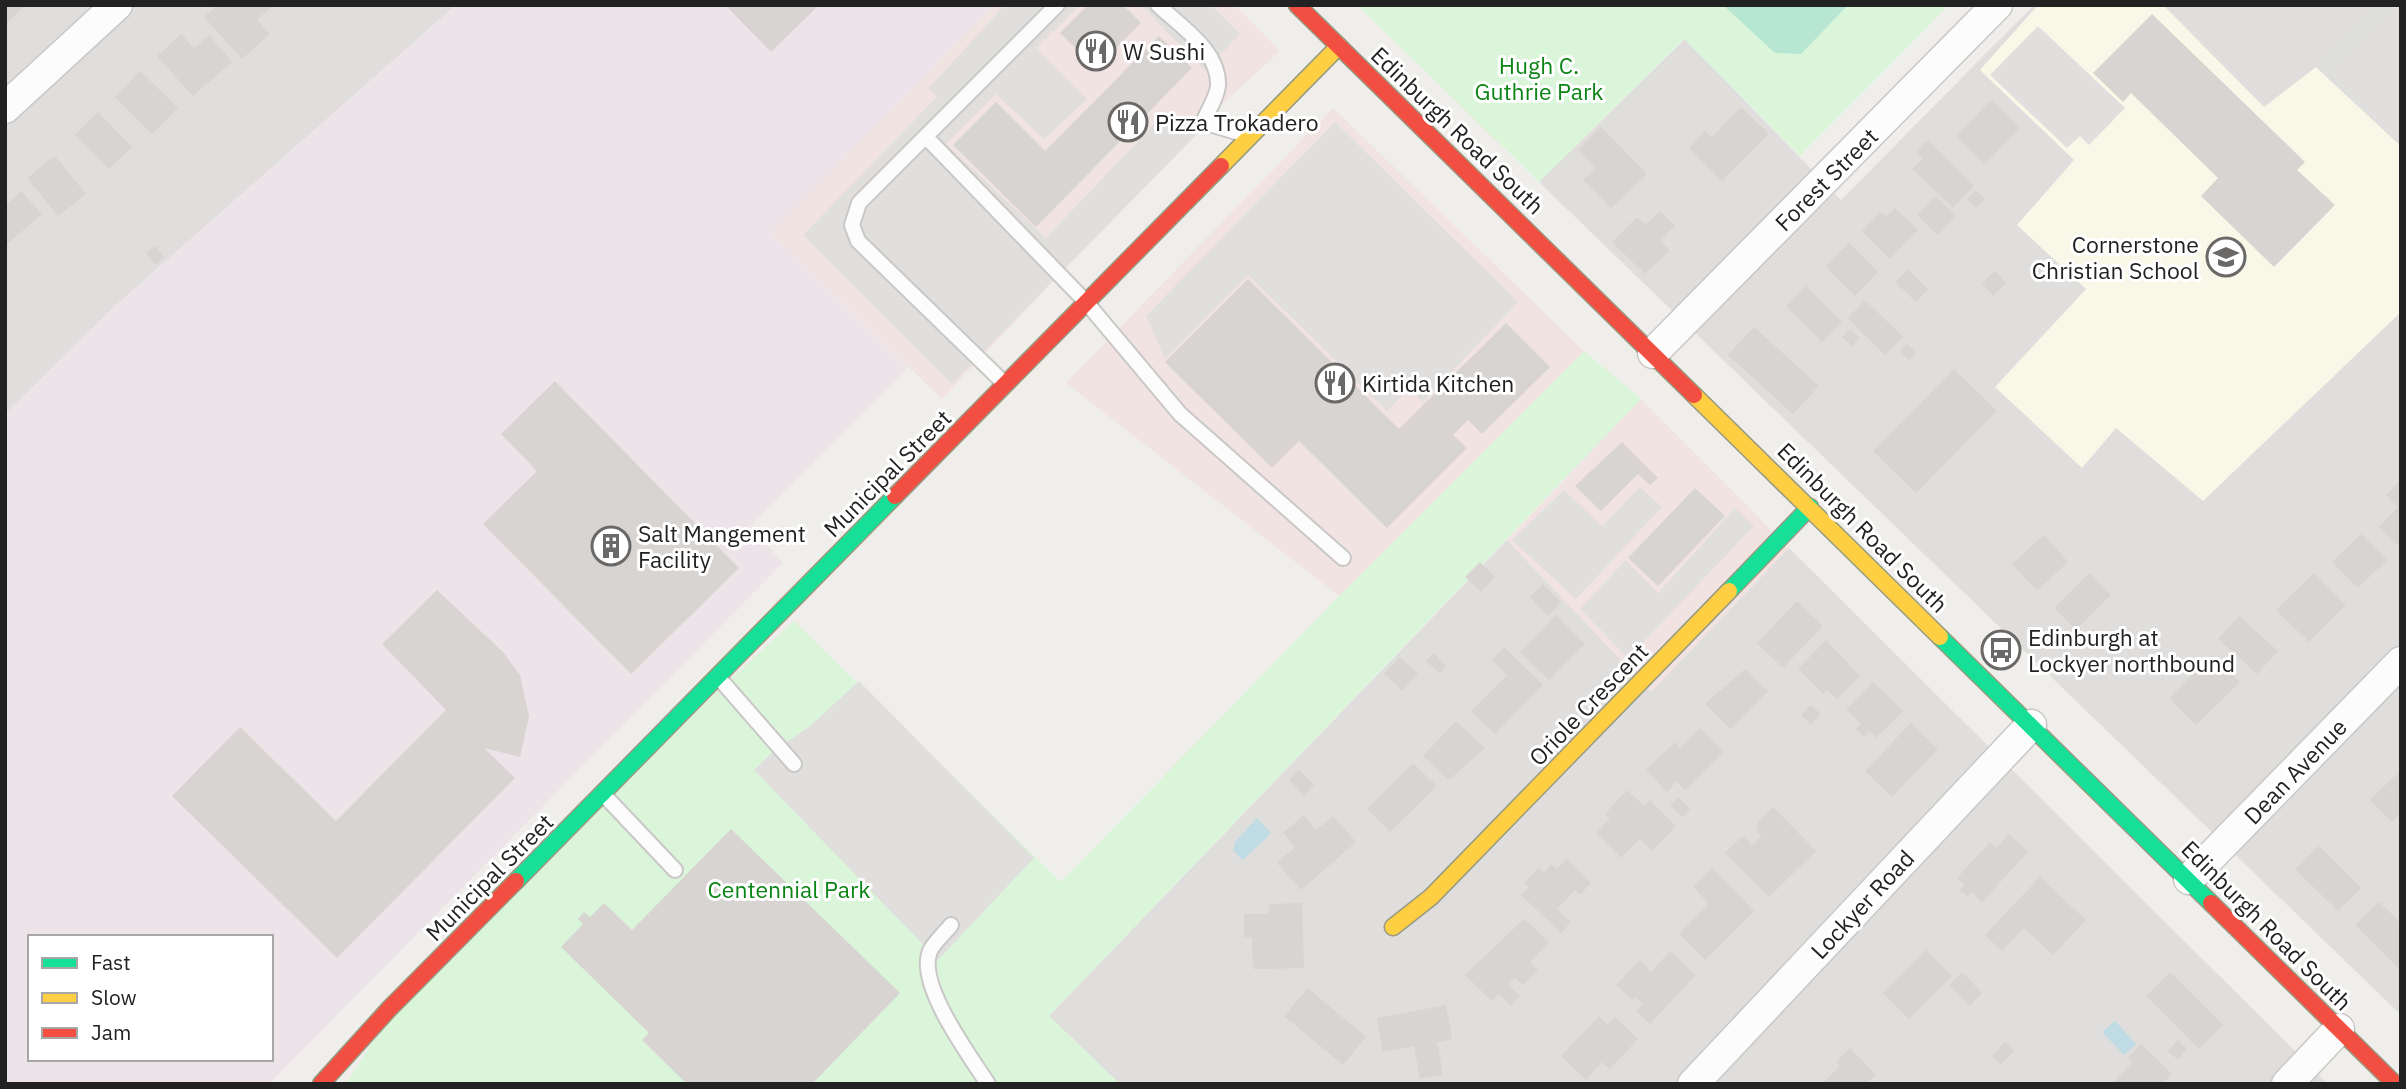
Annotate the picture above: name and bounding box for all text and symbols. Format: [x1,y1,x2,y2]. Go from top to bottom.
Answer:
restaurant icon: W Sushi [1075,30,1117,72]
place label: W Sushi [1123,36,1205,66]
street label: Edinburgh Road South [1365,40,1551,220]
park label: Hugh C. Guthrie Park [1475,50,1603,106]
restaurant icon: Pizza Trokadero [1107,101,1149,143]
place label: Pizza Trokadero [1155,107,1319,137]
street label: Forest Street [1768,121,1884,237]
place label: Cornerstone Christian School [2032,229,2199,285]
school or university icon: Cornerstone Christian School [2205,236,2247,278]
restaurant icon: Kirtida Kitchen [1314,362,1356,404]
place label: Kirtida Kitchen [1362,368,1514,398]
street label: Municipal Street [817,403,957,543]
street label: Edinburgh Road South [1771,435,1955,619]
place label: Salt Mangement Facility [638,518,806,574]
building icon: Salt Mangement Facility [590,525,632,567]
place label: Edinburgh at Lockyer northbound [2028,622,2235,678]
bus stop icon: Edinburgh at Lockyer northbound [1980,629,2022,671]
street label: Oriole Crescent [1522,636,1654,772]
street label: Dean Avenue [2237,712,2353,830]
street label: Municipal Street [419,807,559,947]
street label: Edinburgh Road South [2175,833,2359,1017]
street label: Lockyer Road [1804,843,1920,965]
park label: Centennial Park [708,874,870,904]
legend [28,935,273,1061]
text: Fast [91,948,131,976]
text: Slow [91,983,137,1011]
text: Jam [91,1018,131,1046]

